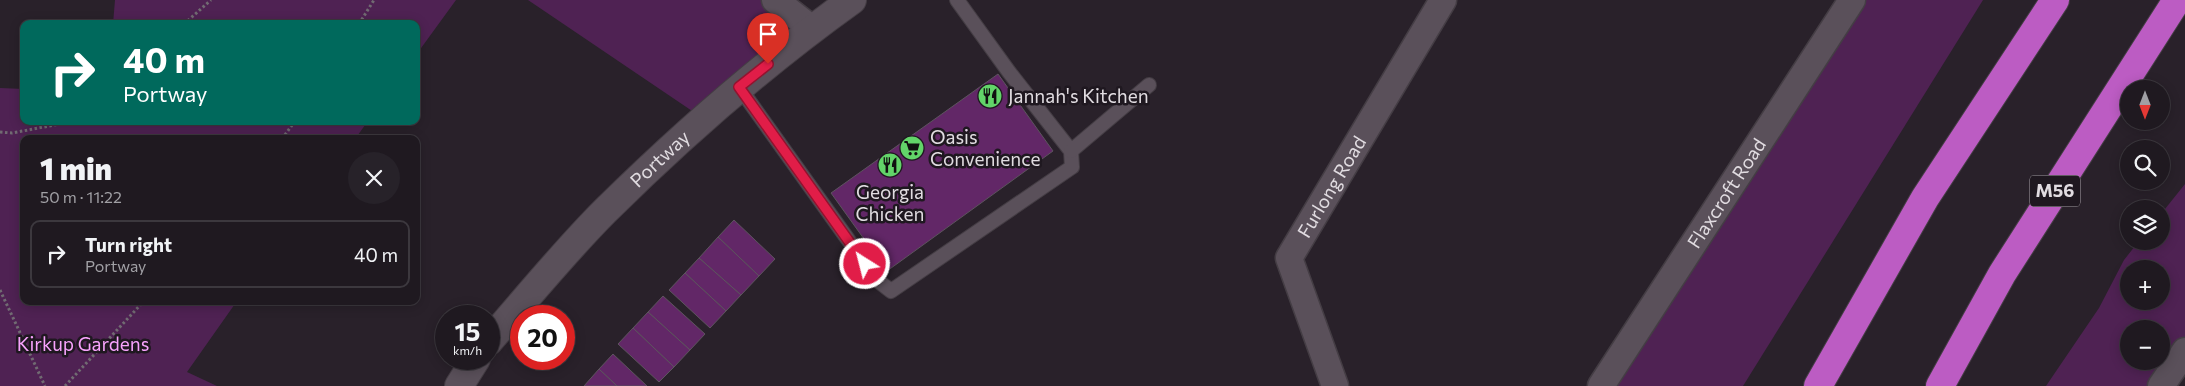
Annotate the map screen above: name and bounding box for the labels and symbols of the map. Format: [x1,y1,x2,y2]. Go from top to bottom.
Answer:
pin [747,13,789,64]
north arrow [2120,80,2170,130]
restaurant icon: Jannah's Kitchen [977,83,1003,109]
place label: Jannah's Kitchen [1008,84,1149,107]
street label: Portway [625,125,694,192]
place label: Oasis Convenience [930,125,1041,170]
street label: Furlong Road [1292,132,1370,241]
street label: Flaxcroft Road [1682,134,1770,252]
supermarket icon: Oasis Convenience [899,135,925,161]
restaurant icon: Georgia Chicken [877,152,903,178]
road number: M56 [2030,176,2080,207]
place label: Georgia Chicken [856,180,924,225]
position arrow [838,237,890,289]
speed limit sign: 20 [510,305,575,370]
park label: Kirkup Gardens [17,332,149,355]

